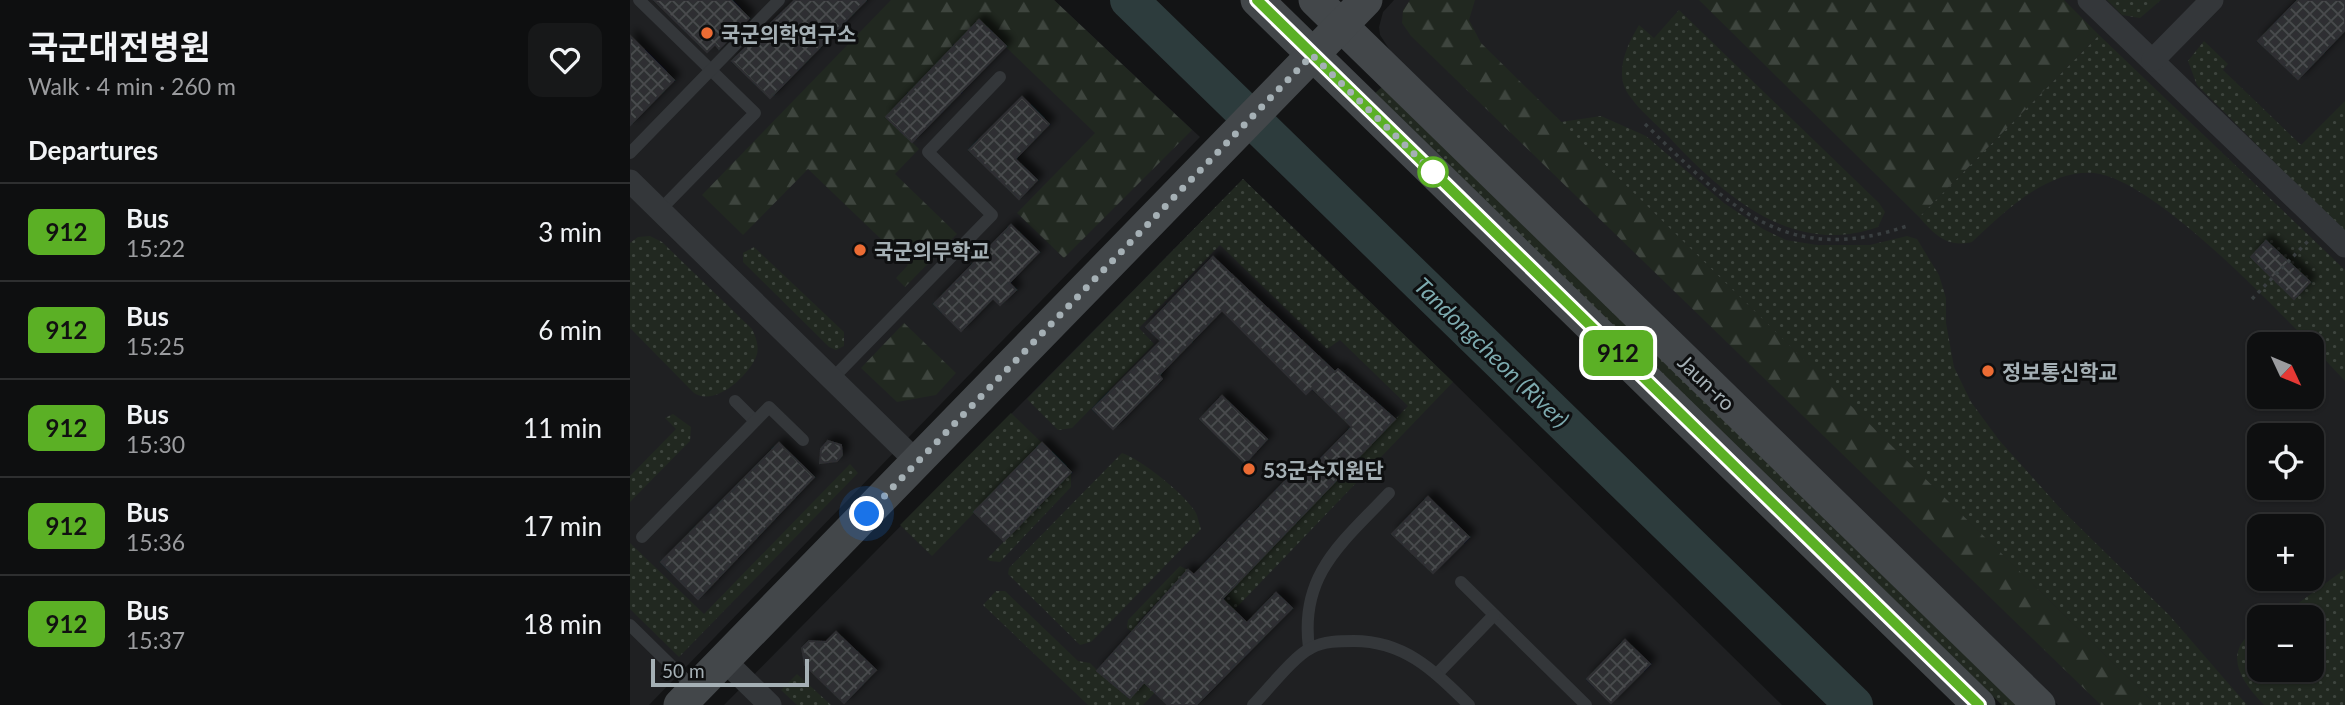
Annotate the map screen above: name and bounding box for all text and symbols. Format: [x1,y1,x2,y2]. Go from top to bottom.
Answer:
place label: 국군의학연구소 [721,21,856,46]
button: heart [528,23,602,97]
marker: 국군의학연구소 [699,25,715,41]
text: 국군대전병원 [28,26,210,66]
text: Walk · 4 min · 260 m [28,72,236,100]
text: Departures [28,134,158,166]
unlabelled marker [1418,157,1448,187]
text: Bus [126,202,169,234]
text: 3 min [538,216,602,248]
text: 912 [46,217,87,246]
text: 15:22 [126,234,185,262]
place label: 국군의무학교 [874,238,990,263]
marker: 국군의무학교 [852,242,868,258]
water label: Tandongcheon (River) [1409,271,1575,433]
text: Bus [126,300,169,332]
text: 6 min [538,314,602,346]
text: 912 [46,315,87,344]
line badge: 912 [1578,330,1658,376]
text: 15:25 [126,332,185,360]
north arrow [2247,332,2324,410]
map controls [2247,332,2324,682]
text: 912 [1597,338,1639,367]
street label: Jaun-ro [1673,349,1741,415]
place label: 정보통신학교 [2002,359,2118,384]
marker: 정보통신학교 [1980,363,1996,379]
text: Bus [126,398,169,430]
text: 11 min [523,412,602,444]
text: 912 [46,413,87,442]
button: locate [2247,423,2324,500]
text: 15:30 [126,430,185,458]
place label: 53군수지원단 [1263,457,1384,482]
marker: 53군수지원단 [1241,461,1257,477]
text: Bus [126,496,169,528]
your location [849,496,884,531]
text: 17 min [523,510,602,542]
text: 912 [46,511,87,540]
button: + [2247,514,2324,591]
text: 15:36 [126,528,185,556]
text: Bus [126,594,169,626]
button: − [2247,605,2324,682]
text: 18 min [523,608,602,640]
text: 912 [46,609,87,638]
text: 15:37 [126,626,185,654]
scale bar [651,656,808,688]
text: 50 m [662,659,705,682]

